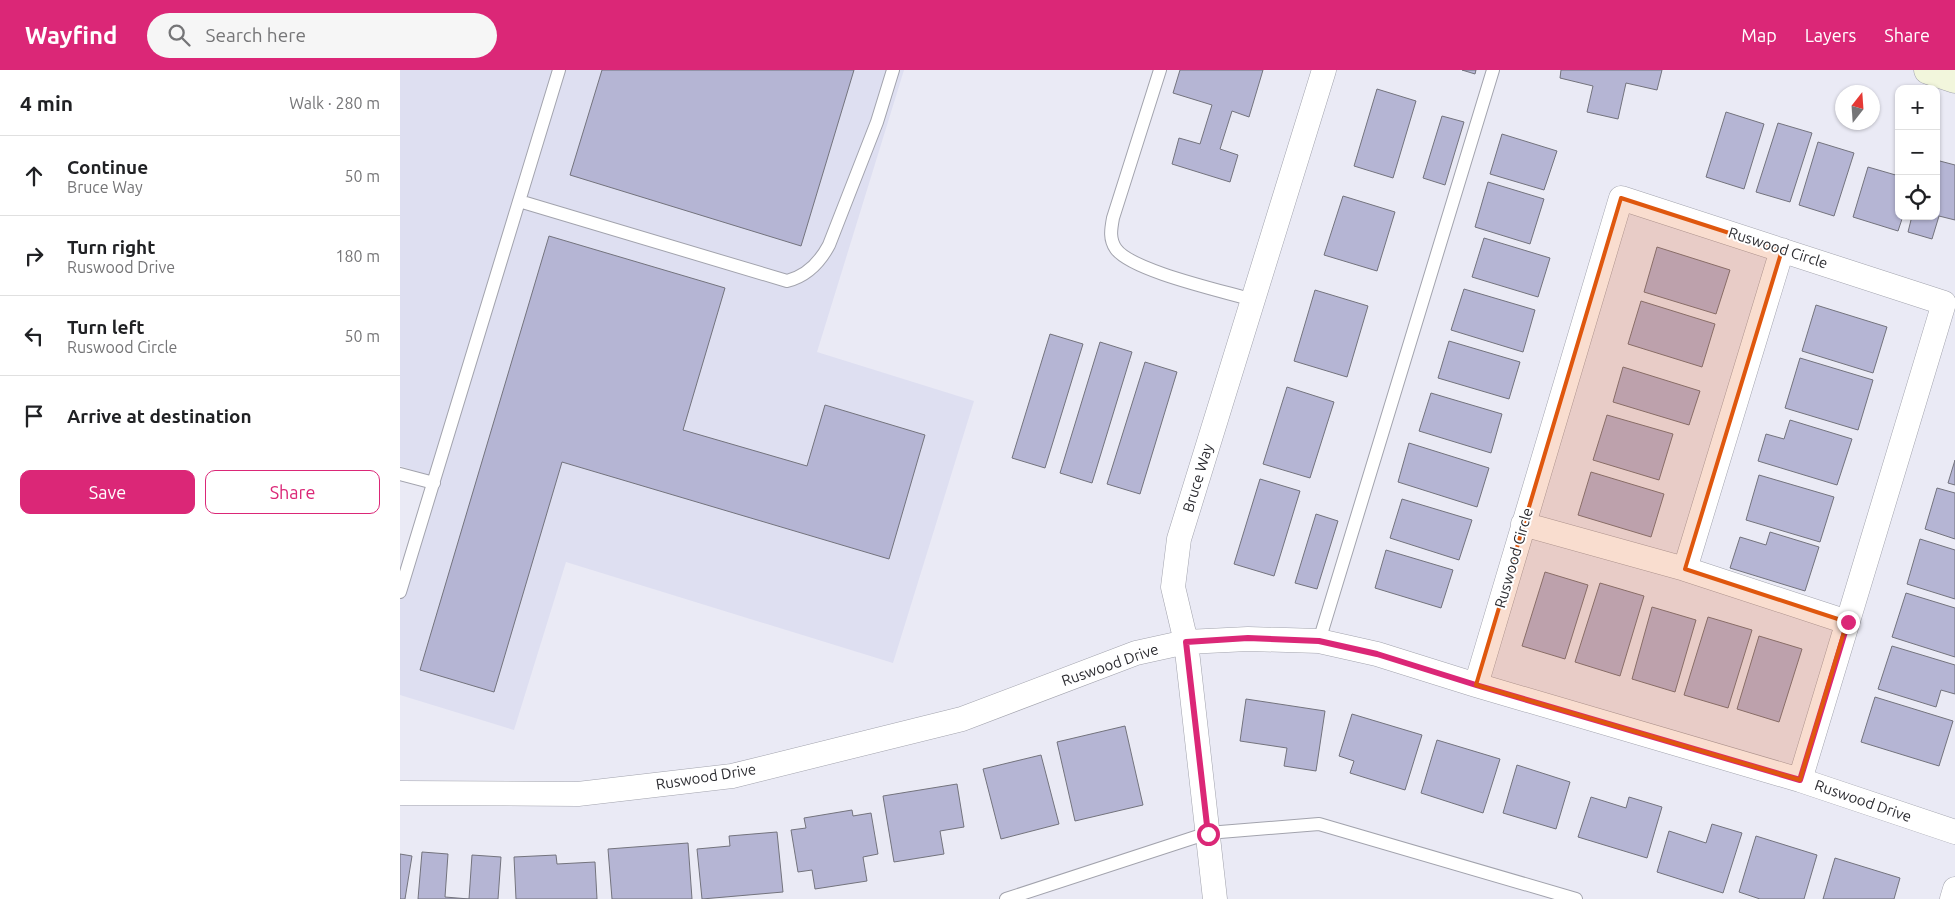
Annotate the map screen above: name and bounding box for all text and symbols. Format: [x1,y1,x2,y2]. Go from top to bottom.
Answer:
search box [147,13,497,58]
icon: search [165,21,193,49]
text: Wayfind [25,22,117,49]
text: Search here [205,24,306,46]
text: Map [1741,25,1777,45]
text: Layers [1805,25,1856,45]
text: Share [1884,25,1930,45]
north arrow [1835,85,1880,130]
map controls [1895,85,1940,220]
button: + [1895,85,1940,130]
text: 4 min [20,91,73,115]
text: Walk · 280 m [289,94,380,112]
button: − [1895,130,1940,175]
text: Continue [67,156,148,178]
icon: ahead [20,162,48,190]
text: 50 m [344,167,380,185]
button: locate [1895,175,1940,220]
text: Bruce Way [67,178,143,196]
street label: Ruswood Circle [1726,223,1830,272]
text: Turn right [67,236,155,258]
icon: right [20,242,48,270]
text: 180 m [335,247,380,265]
text: Ruswood Drive [67,258,175,276]
text: Turn left [67,316,145,338]
icon: left [20,322,48,350]
text: 50 m [344,327,380,345]
text: Ruswood Circle [67,338,177,356]
icon: arrive [20,402,48,430]
text: Arrive at destination [67,405,252,427]
street label: Bruce Way [1179,441,1216,514]
button: Save [20,470,195,514]
button: Share [205,470,380,514]
street label: Ruswood Circle [1491,506,1536,610]
route end [1837,611,1860,634]
street label: Ruswood Drive [1059,640,1160,689]
street label: Ruswood Drive [655,760,757,793]
street label: Ruswood Drive [1813,776,1914,825]
route start [1197,823,1220,846]

